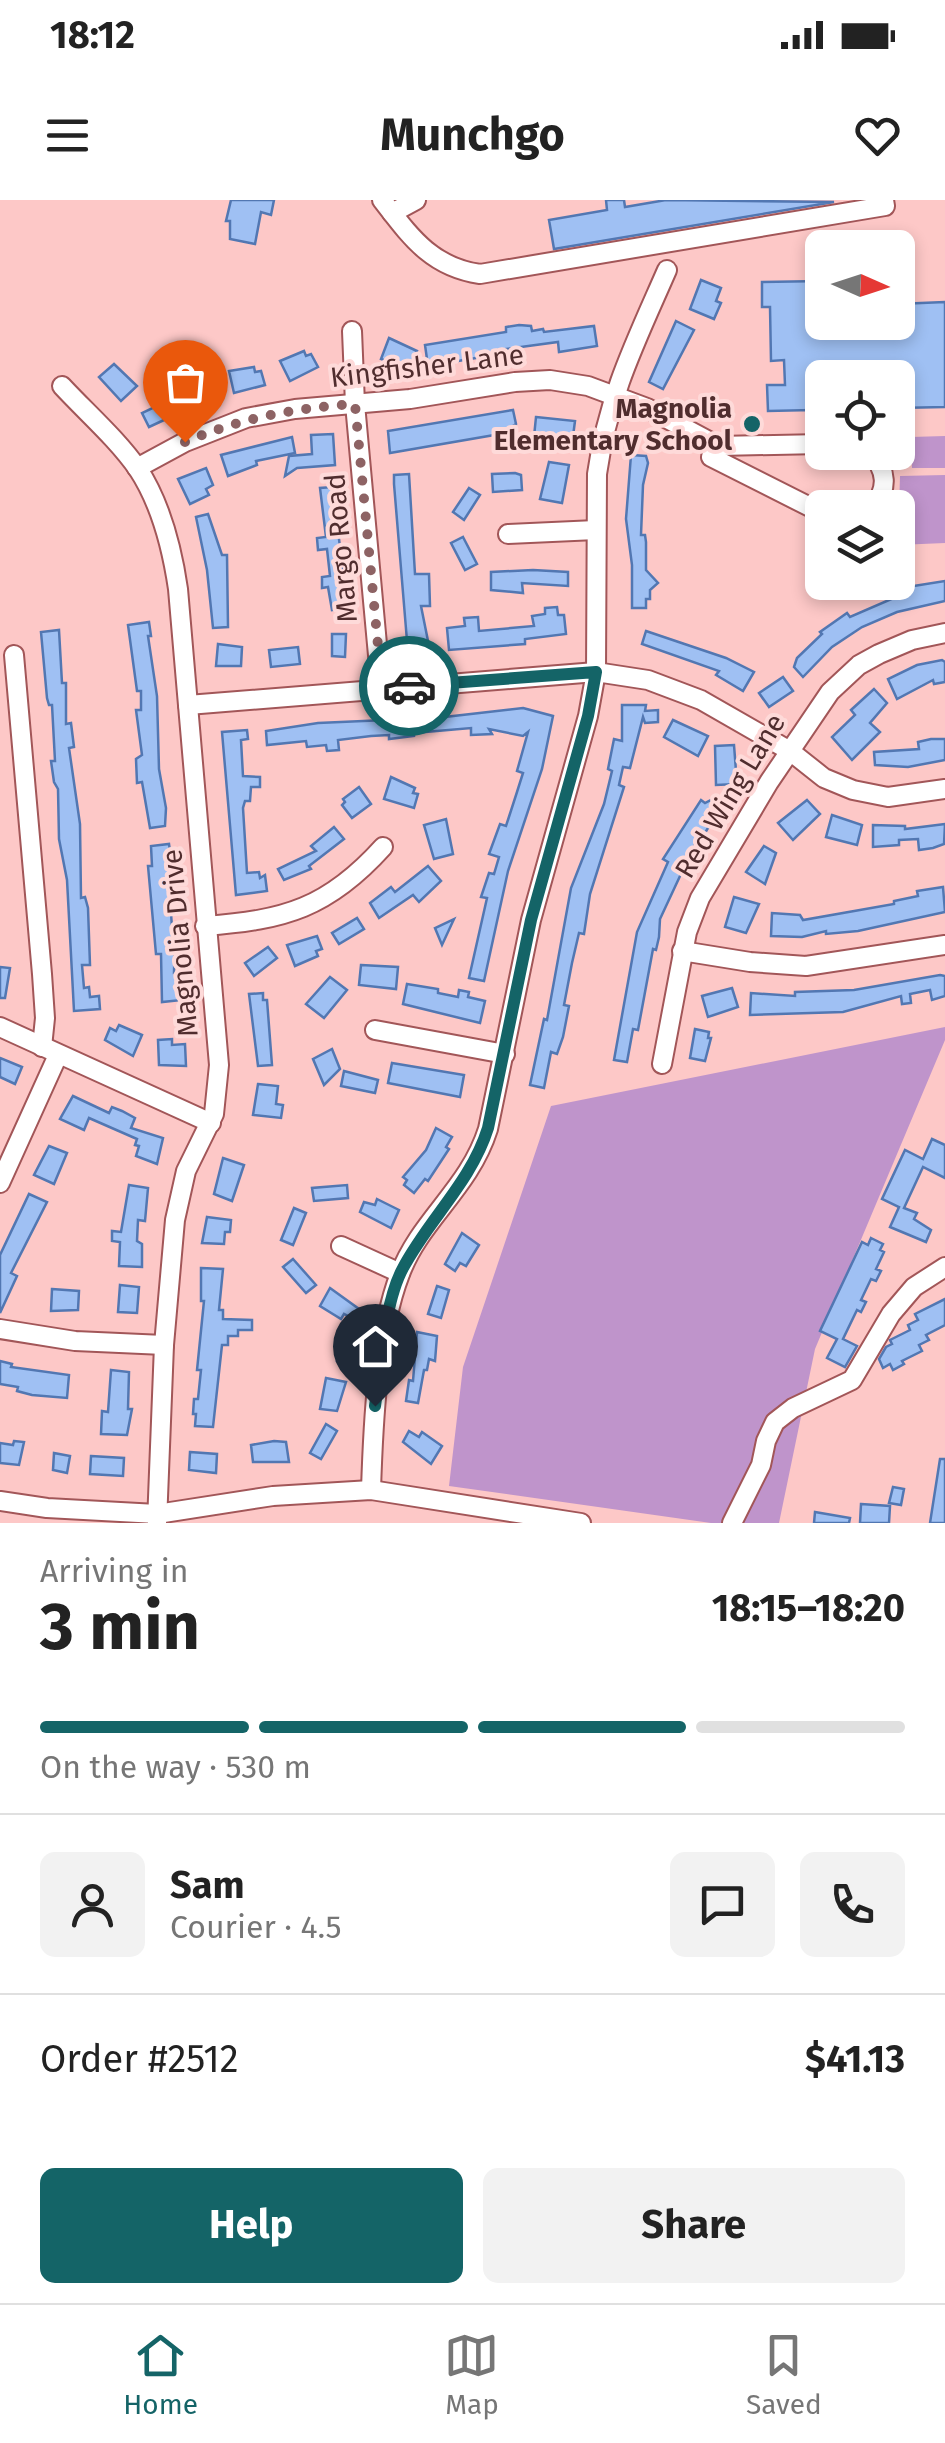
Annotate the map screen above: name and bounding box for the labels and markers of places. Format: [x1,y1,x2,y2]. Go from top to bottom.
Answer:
pin [143,340,228,443]
place label: Magnolia Elementary School [494,392,733,457]
marker: Magnolia Elementary School [741,413,763,435]
pin [333,1304,418,1407]

